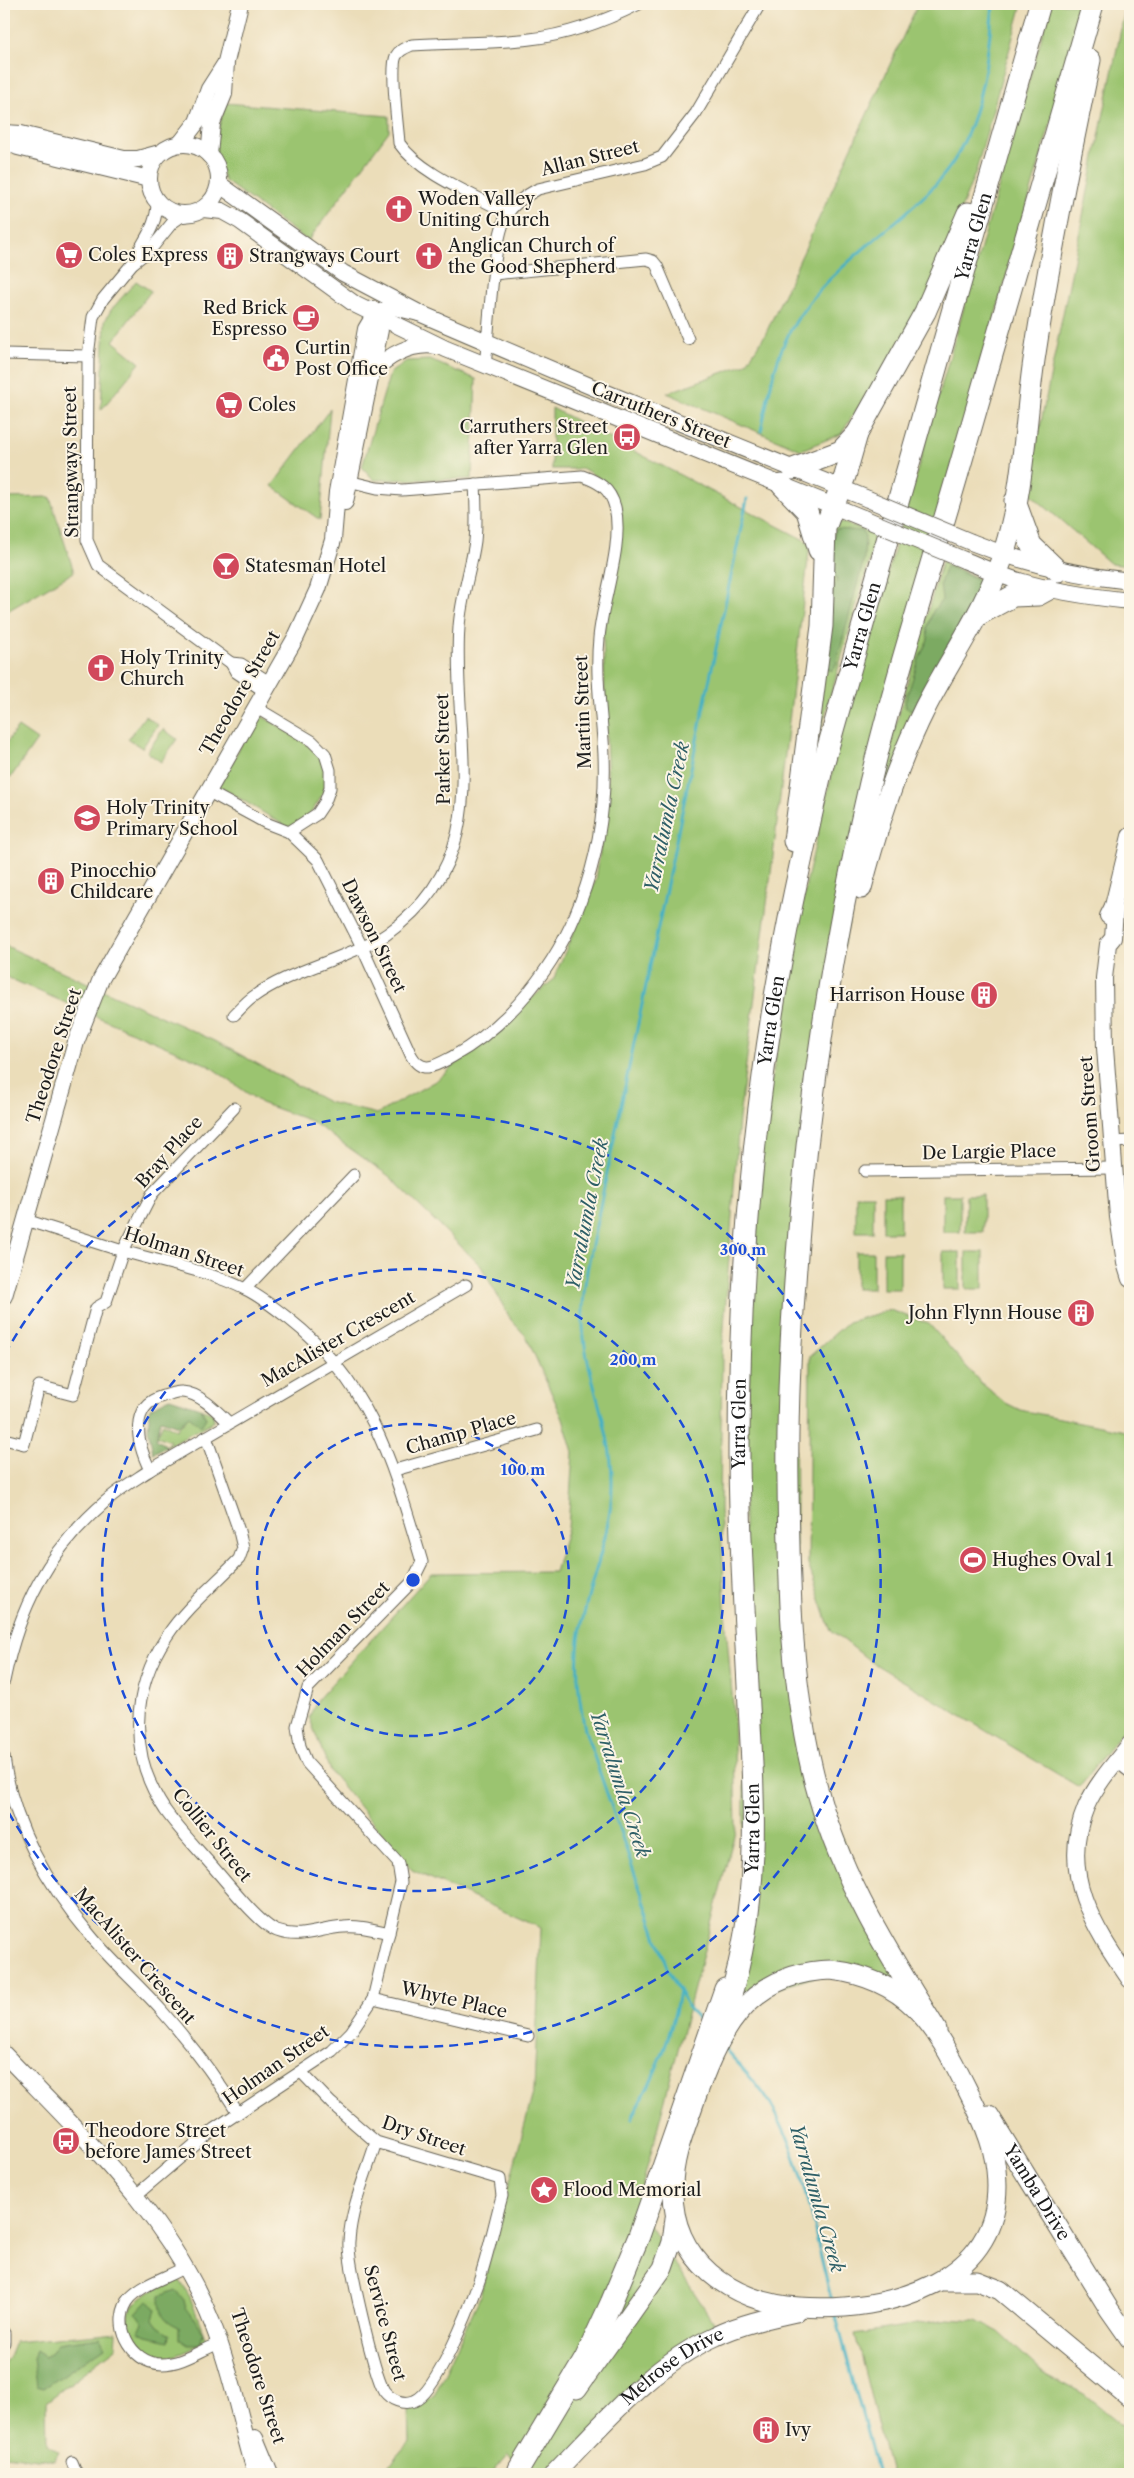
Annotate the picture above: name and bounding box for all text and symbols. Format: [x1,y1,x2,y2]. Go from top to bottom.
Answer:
street label: Allan Street [538,135,642,181]
place label: Woden Valley Uniting Church [417,188,550,231]
street label: Yarra Glen [950,190,997,284]
church icon: Woden Valley Uniting Church [384,194,414,224]
place label: Anglican Church of the Good Shepherd [447,235,617,278]
supermarket icon: Coles Express [54,240,84,270]
building icon: Strangways Court [215,241,245,271]
church icon: Anglican Church of the Good Shepherd [414,241,444,271]
place label: Coles Express [88,244,208,266]
place label: Strangways Court [249,245,400,267]
place label: Red Brick Espresso [203,297,289,340]
cafe icon: Red Brick Espresso [291,303,321,333]
place label: Curtin Post Office [295,337,388,380]
public building icon: Curtin Post Office [261,343,291,373]
street label: Carruthers Street [588,377,735,453]
street label: Strangways Street [59,385,83,538]
supermarket icon: Coles [214,390,244,420]
place label: Coles [248,394,296,416]
place label: Carruthers Street after Yarra Glen [459,416,609,459]
bus stop icon: Carruthers Street after Yarra Glen [612,422,642,452]
bar icon: Statesman Hotel [211,551,241,581]
place label: Statesman Hotel [245,555,386,577]
street label: Yarra Glen [839,580,886,674]
street label: Theodore Street [195,626,285,760]
place label: Holy Trinity Church [120,647,225,690]
church icon: Holy Trinity Church [86,653,116,683]
street label: Martin Street [570,654,596,769]
street label: Parker Street [431,692,455,805]
water label: Yarralumla Creek [640,739,694,895]
place label: Holy Trinity Primary School [106,797,238,840]
school or university icon: Holy Trinity Primary School [72,803,102,833]
place label: Pinocchio Childcare [70,860,156,903]
building icon: Pinocchio Childcare [36,866,66,896]
street label: Dawson Street [337,875,411,997]
street label: Yarra Glen [753,974,789,1068]
building icon: Harrison House [969,980,999,1010]
place label: Harrison House [830,984,965,1006]
street label: Theodore Street [22,985,86,1127]
street label: Groom Street [1075,1055,1105,1173]
street label: Bray Place [131,1111,207,1193]
water label: Yarralumla Creek [561,1136,613,1292]
street label: De Largie Place [922,1140,1056,1164]
street label: Holman Street [121,1222,247,1282]
text: 300 m [720,1240,766,1259]
street label: MacAlister Crescent [257,1286,419,1392]
building icon: John Flynn House [1066,1298,1096,1328]
place label: John Flynn House [905,1302,1062,1324]
text: 200 m [610,1350,656,1369]
street label: Yarra Glen [728,1378,751,1470]
street label: Champ Place [403,1407,519,1459]
text: 100 m [501,1460,545,1479]
sports icon: Hughes Oval 1 [958,1545,988,1575]
place label: Hughes Oval 1 [992,1549,1114,1571]
centre of rings [404,1571,422,1589]
street label: Holman Street [292,1576,395,1681]
water label: Yarralumla Creek [585,1707,655,1861]
street label: Yarra Glen [741,1783,764,1876]
street label: Collier Street [168,1784,257,1887]
street label: MacAlister Crescent [70,1883,201,2029]
street label: Whyte Place [398,1977,509,2023]
street label: Holman Street [219,2020,334,2110]
street label: Dry Street [379,2111,470,2161]
place label: Theodore Street before James Street [85,2120,252,2163]
water label: Yarralumla Creek [785,2121,849,2275]
bus stop icon: Theodore Street before James Street [51,2126,81,2156]
street label: Yamba Drive [998,2139,1075,2245]
place icon: Flood Memorial [529,2175,559,2205]
place label: Flood Memorial [563,2179,701,2201]
street label: Service Street [359,2263,411,2384]
street label: Theodore Street [226,2305,290,2447]
street label: Melrose Drive [616,2323,727,2410]
building icon: Ivy [751,2415,781,2445]
place label: Ivy [785,2419,812,2441]

